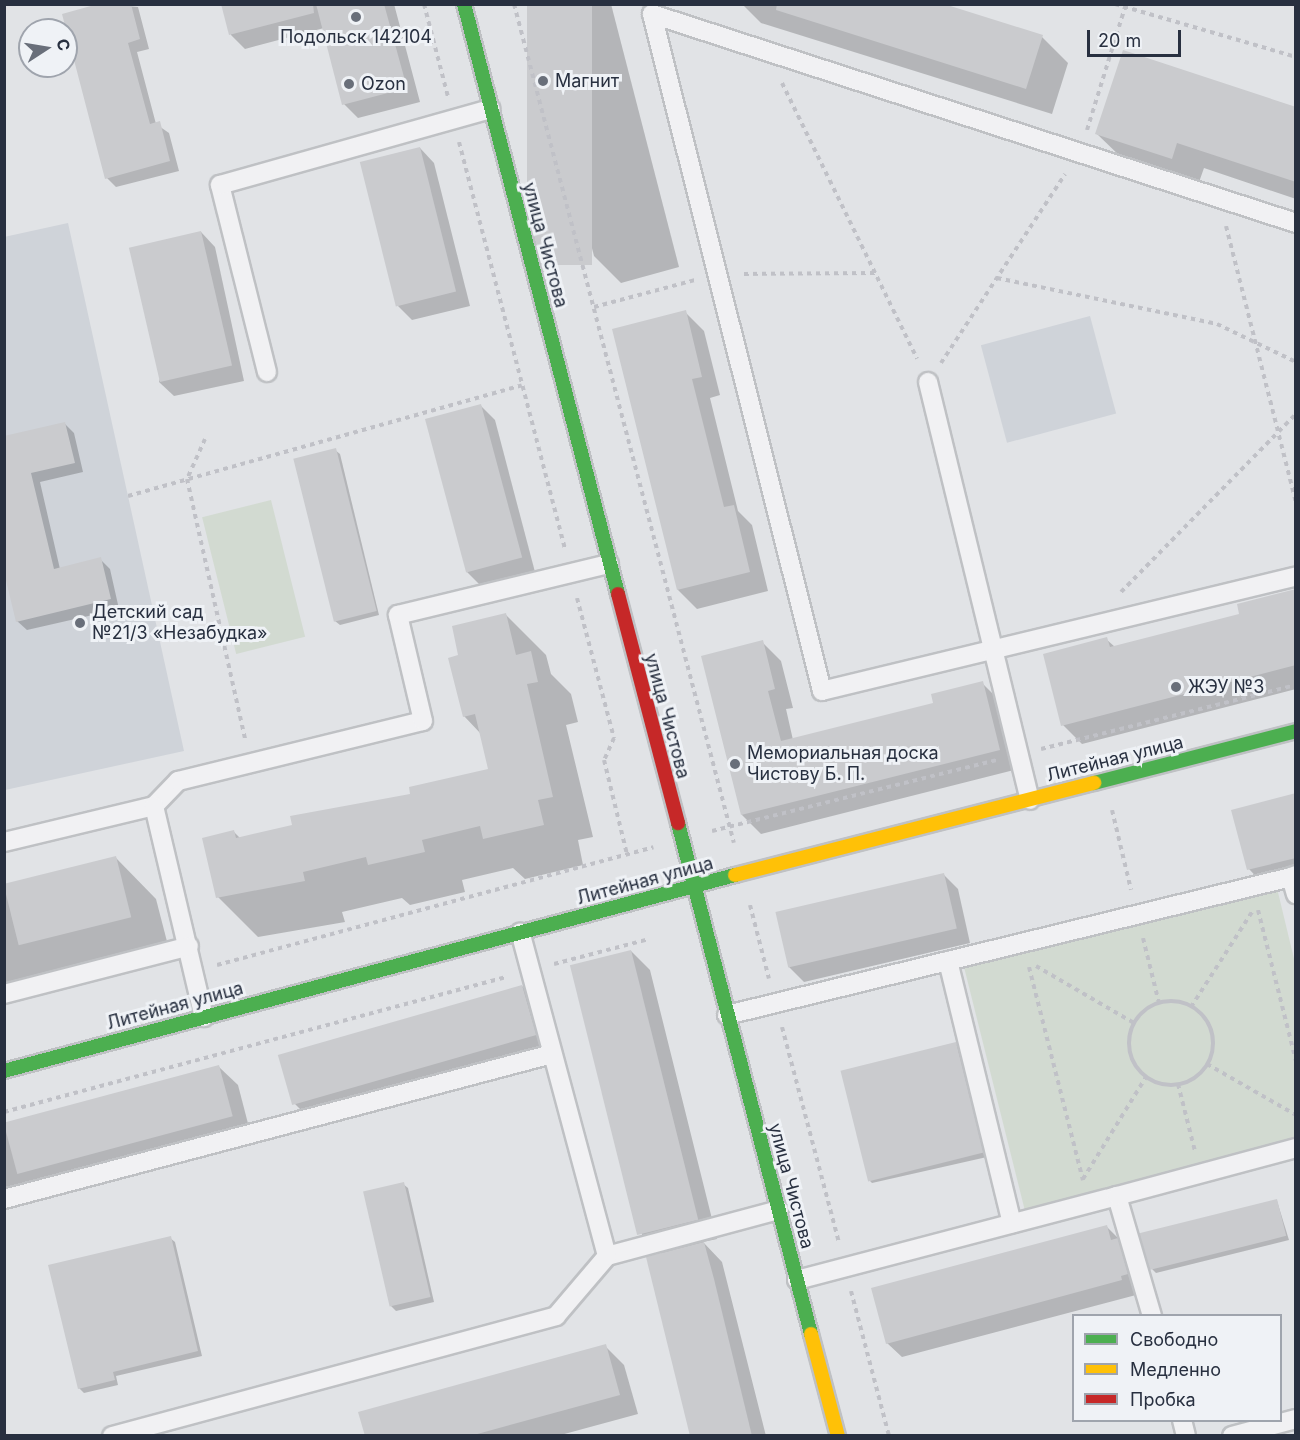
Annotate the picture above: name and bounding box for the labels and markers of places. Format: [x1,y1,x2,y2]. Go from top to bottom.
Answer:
marker: Подольск 142104 [349,10,363,24]
place label: Подольск 142104 [280,26,432,48]
place label: Магнит [555,70,619,92]
place label: Ozon [361,73,406,95]
marker: Магнит [536,74,550,88]
marker: Ozon [342,77,356,91]
place label: Детский сад №21/3 «Незабудка» [92,602,268,644]
marker: Детский сад №21/3 «Незабудка» [73,616,87,630]
place label: ЖЭУ №3 [1188,676,1264,698]
marker: ЖЭУ №3 [1169,680,1183,694]
place label: Мемориальная доска Чистову Б. П. [747,743,939,786]
marker: Мемориальная доска Чистову Б. П. [728,757,742,771]

